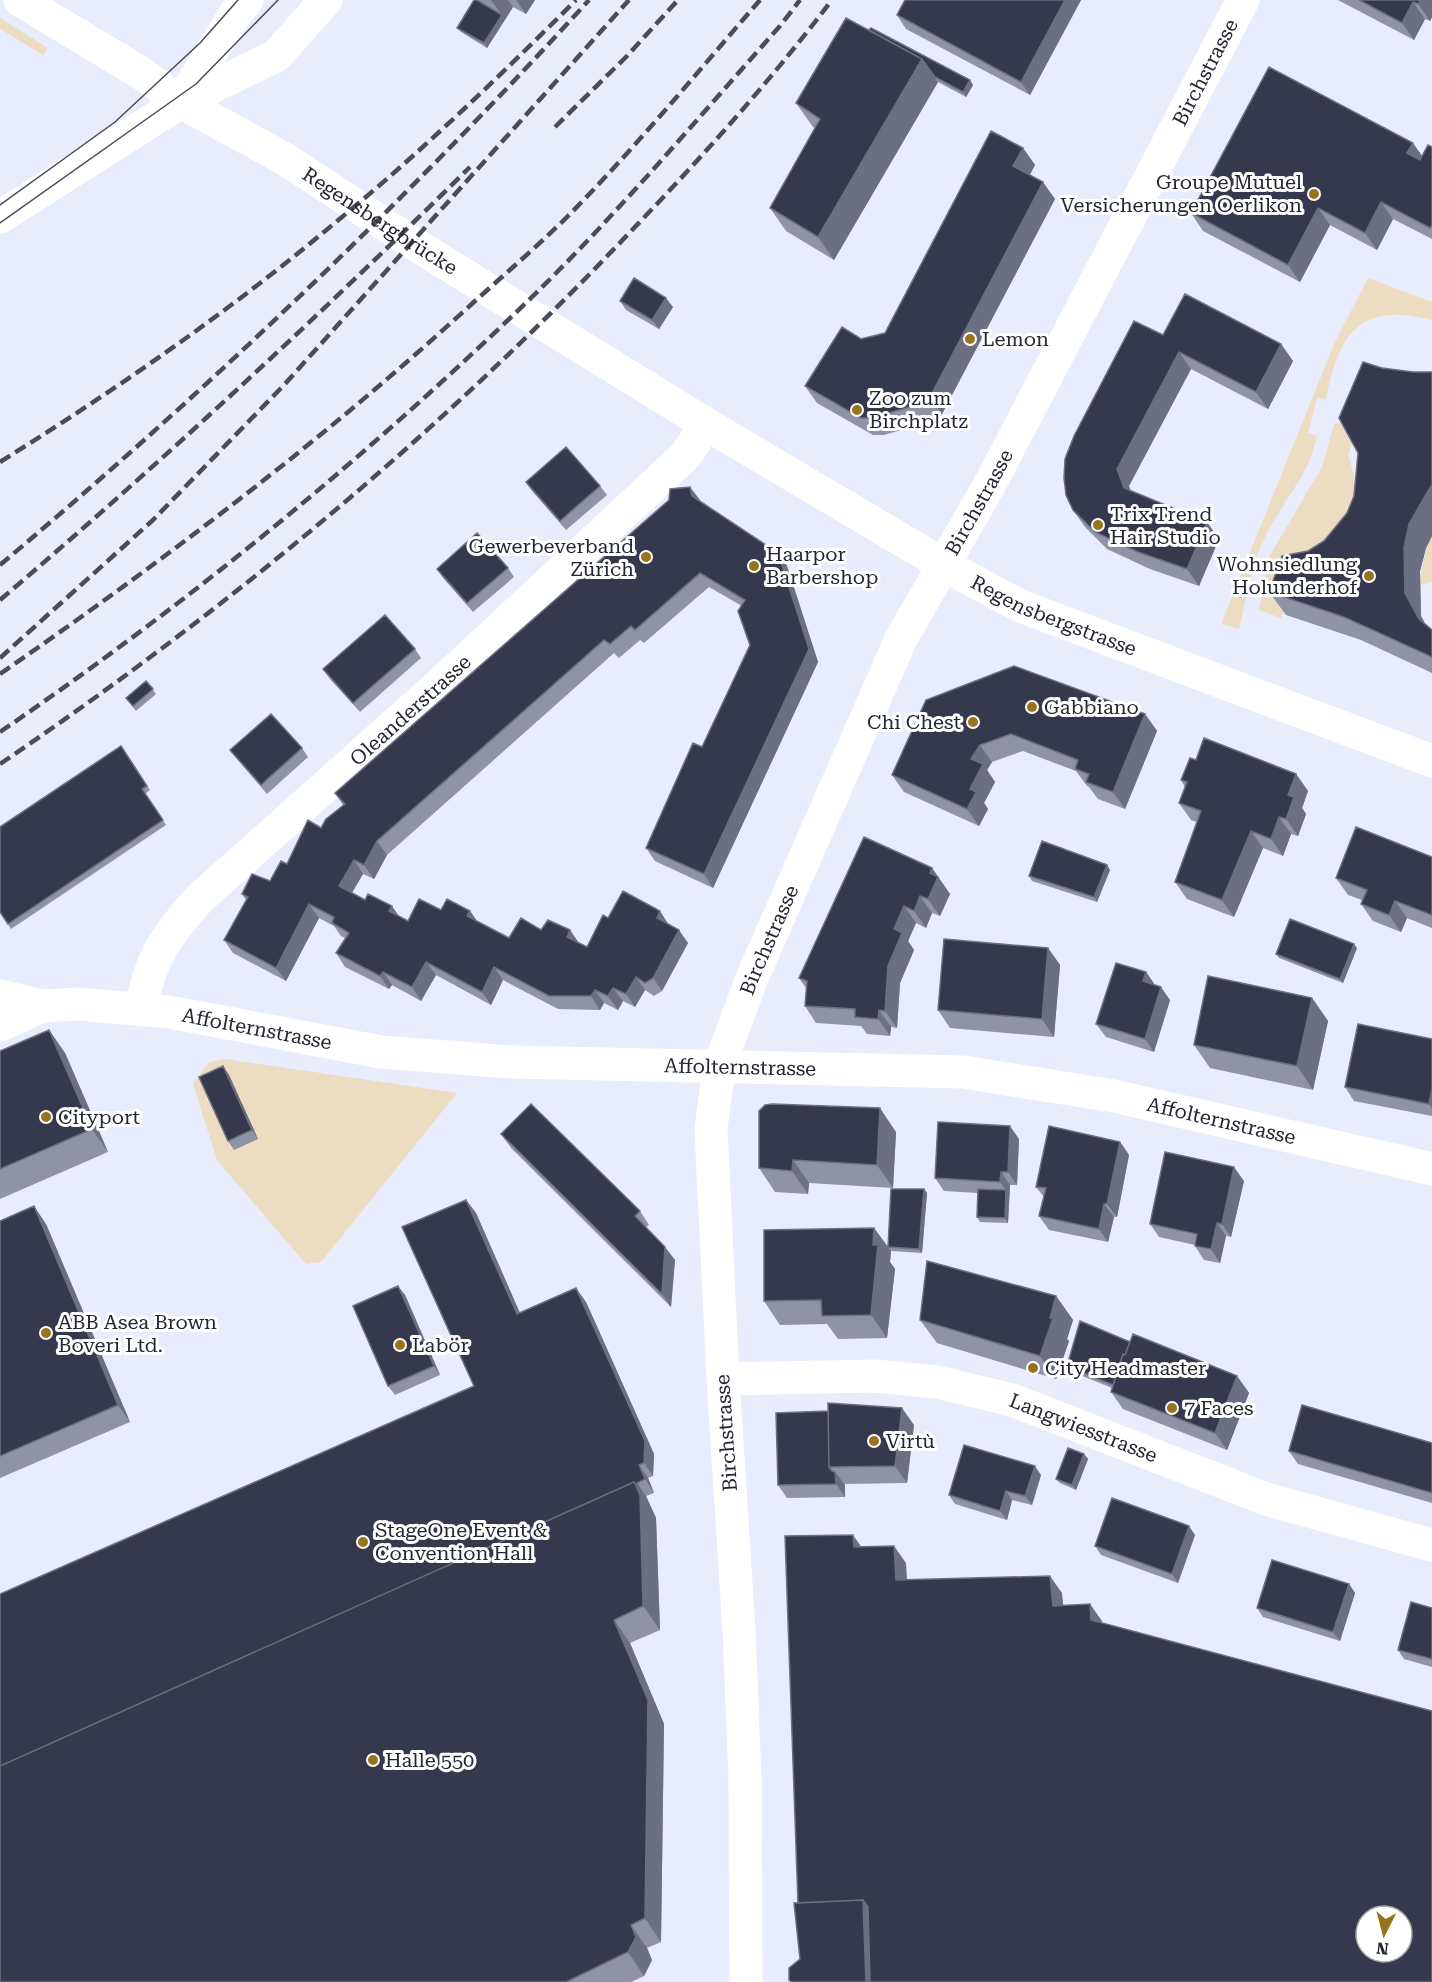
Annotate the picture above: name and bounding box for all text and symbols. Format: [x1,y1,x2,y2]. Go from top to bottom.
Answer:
street label: Birchstrasse [1167,15,1243,130]
street label: Regensbergbrücke [298,162,462,280]
place label: Groupe Mutuel Versicherungen Oerlikon [1061,170,1302,217]
marker: Groupe Mutuel Versicherungen Oerlikon [1307,187,1321,201]
place label: Lemon [982,327,1049,351]
marker: Lemon [963,332,977,346]
place label: Zoo zum Birchplatz [869,386,968,433]
marker: Zoo zum Birchplatz [850,403,864,417]
street label: Birchstrasse [940,445,1018,560]
place label: Trix Trend Hair Studio [1110,502,1221,549]
marker: Trix Trend Hair Studio [1091,518,1105,532]
place label: Gewerbeverband Zürich [469,534,634,581]
place label: Haarpor Barbershop [766,542,878,589]
marker: Gewerbeverband Zürich [639,550,653,564]
place label: Wohnsiedlung Holunderhof [1217,552,1358,599]
marker: Haarpor Barbershop [747,559,761,573]
marker: Wohnsiedlung Holunderhof [1362,569,1376,583]
street label: Regensbergstrasse [967,570,1140,661]
street label: Oleanderstrasse [345,650,476,771]
place label: Gabbiano [1044,695,1139,719]
marker: Gabbiano [1025,700,1039,714]
place label: Chi Chest [867,710,962,734]
marker: Chi Chest [966,715,980,729]
street label: Birchstrasse [735,881,803,998]
street label: Affolternstrasse [180,1003,334,1054]
street label: Affolternstrasse [664,1053,816,1081]
street label: Affolternstrasse [1145,1092,1298,1149]
place label: Cityport [58,1105,140,1129]
marker: Cityport [39,1110,53,1124]
place label: ABB Asea Brown Boveri Ltd. [58,1310,217,1357]
marker: ABB Asea Brown Boveri Ltd. [39,1326,53,1340]
place label: Labör [412,1333,469,1357]
marker: Labör [393,1338,407,1352]
place label: City Headmaster [1045,1356,1206,1380]
marker: City Headmaster [1026,1361,1040,1375]
street label: Birchstrasse [710,1374,742,1492]
street label: Langwiesstrasse [1006,1388,1161,1467]
place label: 7 Faces [1184,1396,1254,1420]
marker: 7 Faces [1165,1401,1179,1415]
place label: Virtù [886,1429,935,1453]
marker: Virtù [867,1434,881,1448]
place label: StageOne Event & Convention Hall [375,1518,547,1565]
marker: StageOne Event & Convention Hall [356,1535,370,1549]
place label: Halle 550 [385,1748,474,1772]
marker: Halle 550 [366,1753,380,1767]
north arrow [1354,1904,1414,1964]
text: N [1375,1938,1390,1959]

